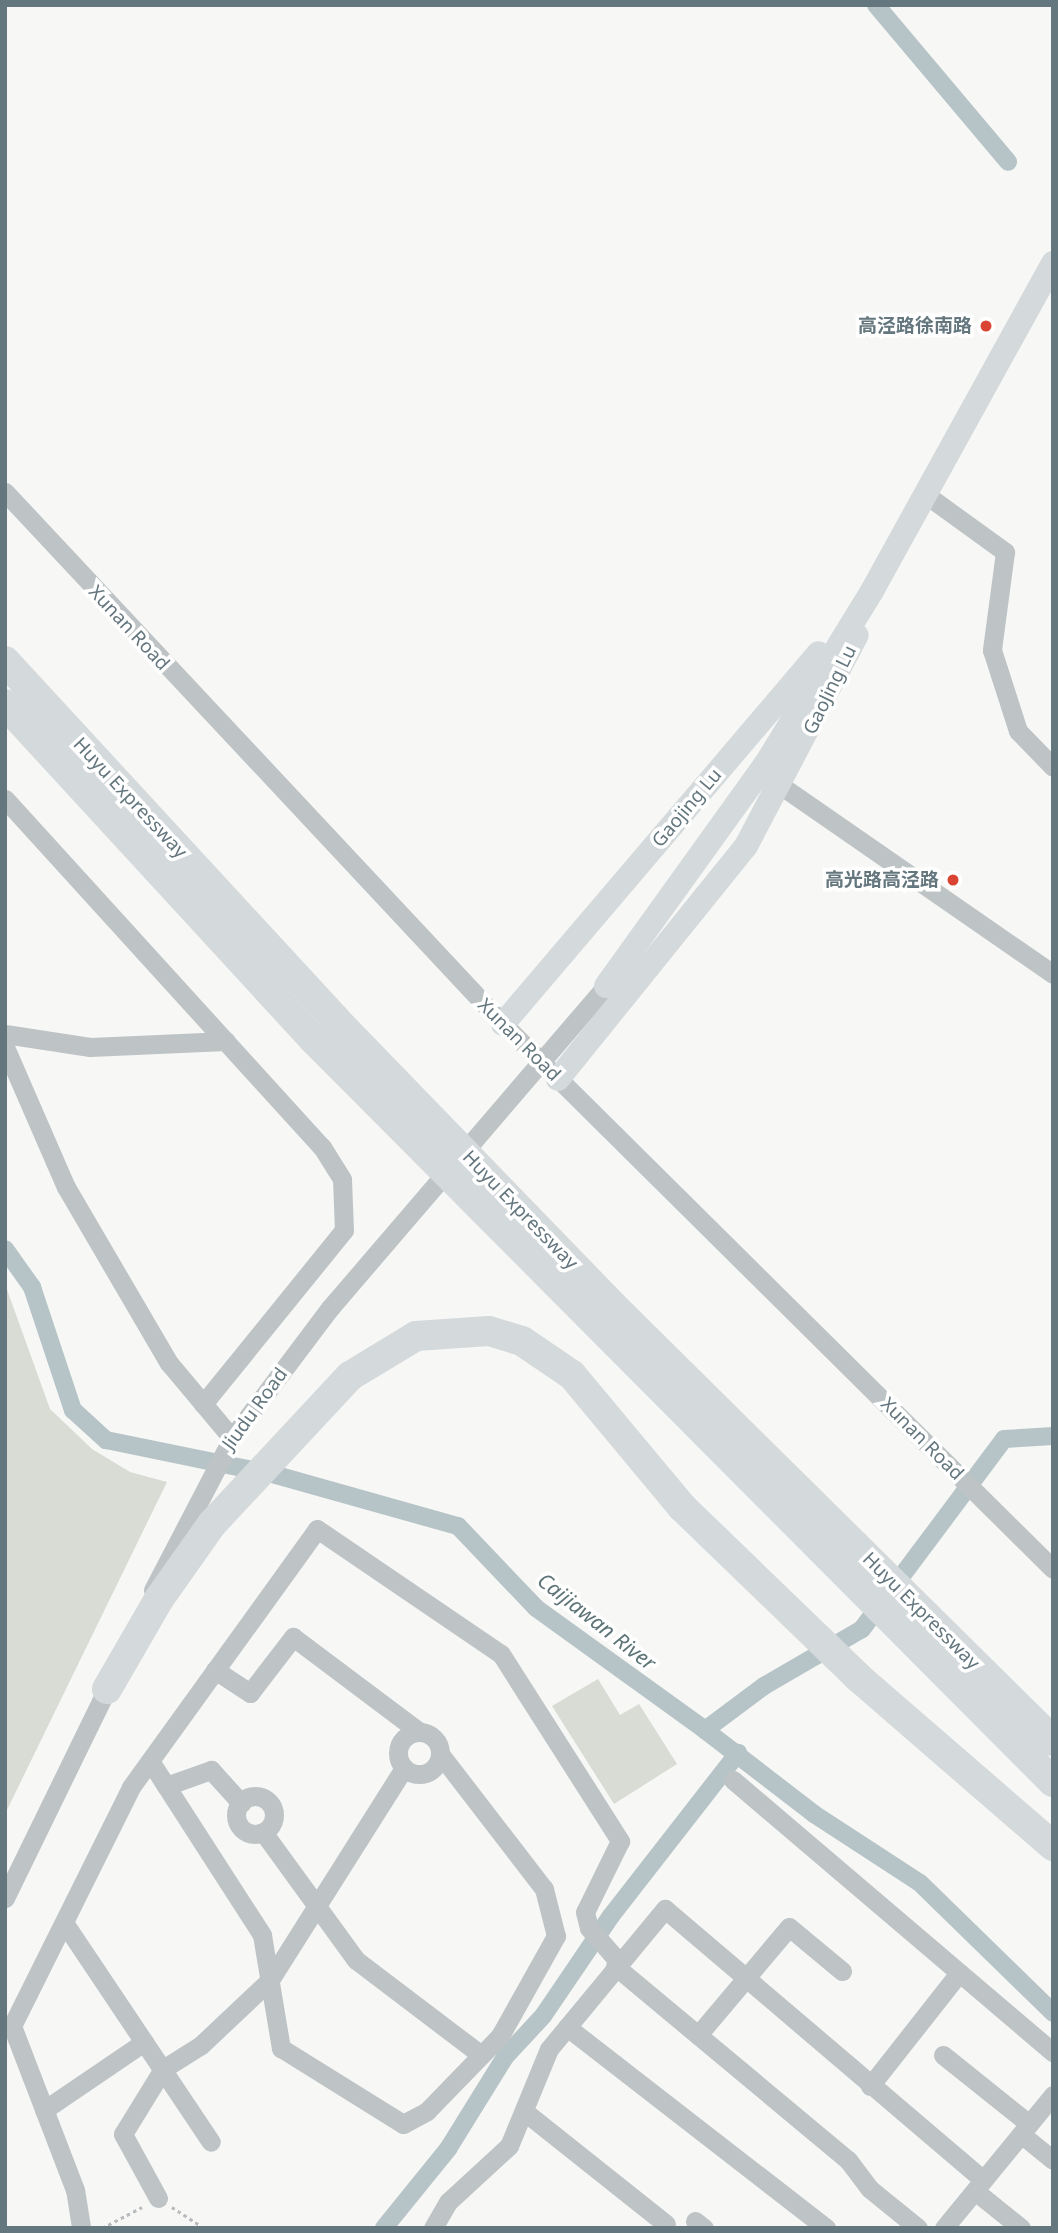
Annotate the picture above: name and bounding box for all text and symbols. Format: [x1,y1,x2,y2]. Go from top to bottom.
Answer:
place label: 高泾路徐南路 [858,315,972,337]
marker: 高泾路徐南路 [978,318,994,334]
street label: Xunan Road [84,581,174,675]
street label: GaoJing Lu [799,642,861,738]
street label: Huyu Expressway [68,733,192,863]
street label: Gaojing Lu [647,764,727,852]
place label: 高光路高泾路 [825,869,939,891]
marker: 高光路高泾路 [945,872,961,888]
street label: Xunan Road [473,994,565,1086]
street label: Huyu Expressway [458,1146,582,1274]
street label: Jiudu Road [218,1364,292,1454]
street label: Xunan Road [876,1393,968,1485]
street label: Huyu Expressway [858,1548,984,1674]
water label: Caijiawan River [533,1567,661,1675]

